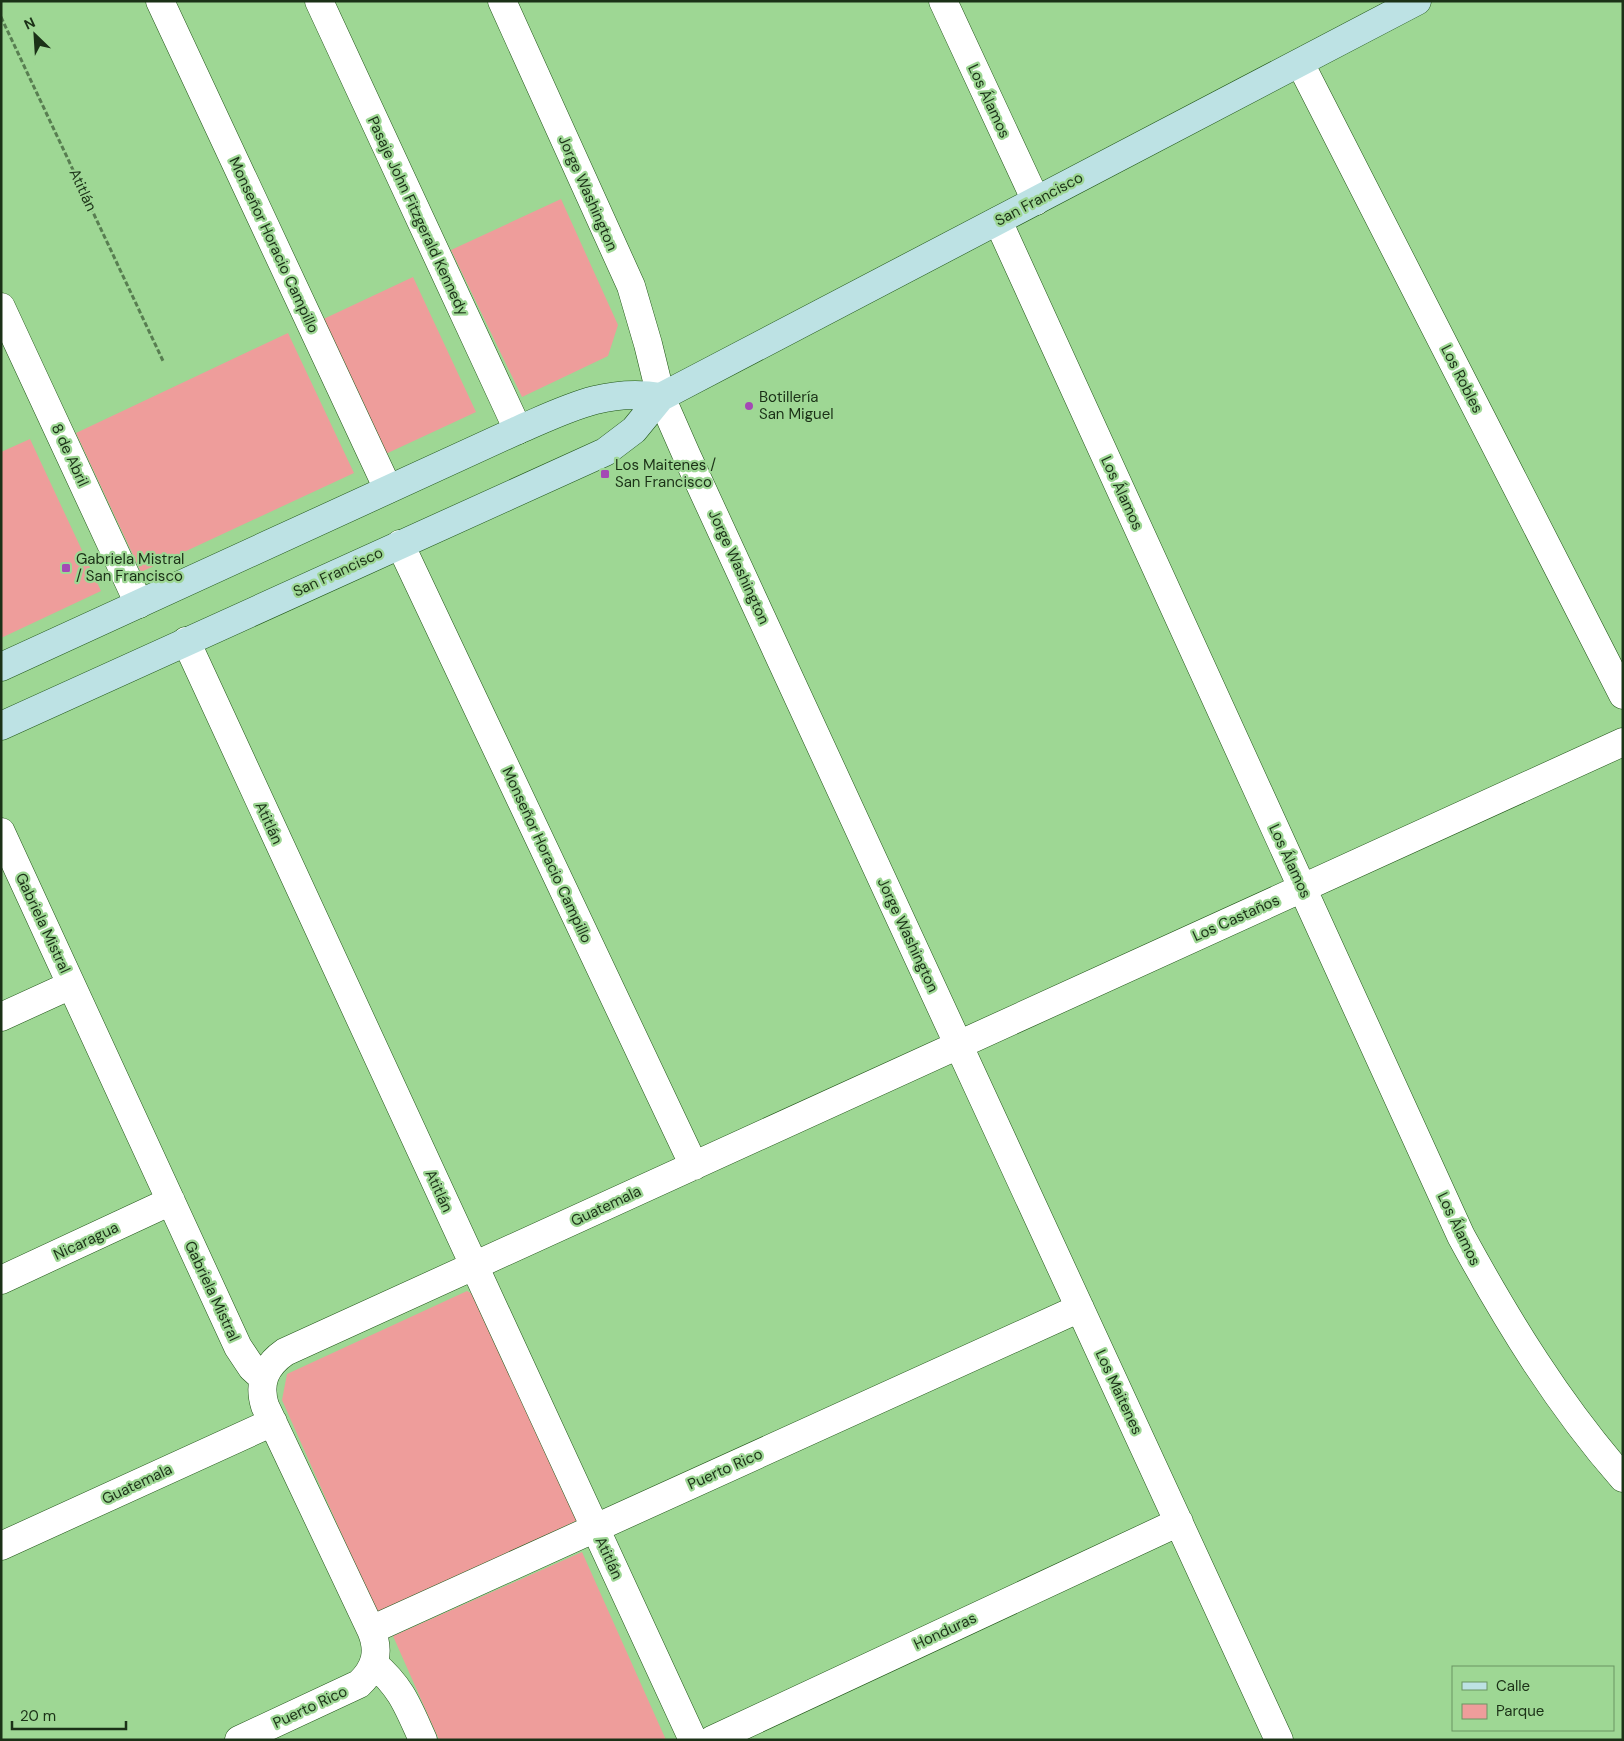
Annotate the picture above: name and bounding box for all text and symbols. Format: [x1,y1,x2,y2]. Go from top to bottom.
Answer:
north arrow [10,10,60,60]
text: N [21,13,38,34]
street label: Los Álamos [963,61,1015,141]
street label: Pasaje John Fitzgerald Kennedy [363,113,473,319]
street label: Jorge Washington [554,132,622,254]
street label: Monseñor Horacio Campillo [224,154,324,336]
street label: Atitlán [64,165,102,215]
street label: San Francisco [991,167,1087,231]
street label: Los Robles [1436,341,1488,417]
place label: Botillería San Miguel [759,387,834,424]
marker: Botillería San Miguel [743,400,755,412]
street label: 8 de Abril [47,420,93,490]
street label: Los Álamos [1096,453,1148,533]
place label: Los Maitenes / San Francisco [615,455,716,492]
marker: Los Maitenes / San Francisco [599,468,611,480]
street label: Jorge Washington [704,506,774,628]
street label: San Francisco [290,542,386,602]
place label: Gabriela Mistral / San Francisco [76,549,184,586]
marker: Gabriela Mistral / San Francisco [60,562,72,574]
street label: Monseñor Horacio Campillo [497,764,597,946]
street label: Atitlán [250,798,288,848]
street label: Los Álamos [1264,821,1316,901]
street label: Gabriela Mistral [11,870,75,976]
street label: Jorge Washington [873,874,943,996]
street label: Los Castaños [1189,890,1283,946]
street label: Atitlán [420,1166,458,1216]
street label: Guatemala [568,1181,644,1231]
street label: Los Álamos [1433,1189,1485,1269]
street label: Nicaragua [50,1217,122,1265]
street label: Gabriela Mistral [180,1238,244,1344]
street label: Los Maitenes [1091,1346,1147,1438]
street label: Puerto Rico [684,1444,766,1494]
street label: Guatemala [99,1459,175,1509]
street label: Atitlán [590,1533,628,1583]
street label: Honduras [910,1608,980,1654]
legend [1452,1666,1614,1731]
text: Calle [1496,1676,1530,1696]
street label: Puerto Rico [270,1681,351,1733]
scale bar [12,1698,126,1730]
text: Parque [1496,1701,1544,1721]
text: 20 m [20,1706,56,1726]

